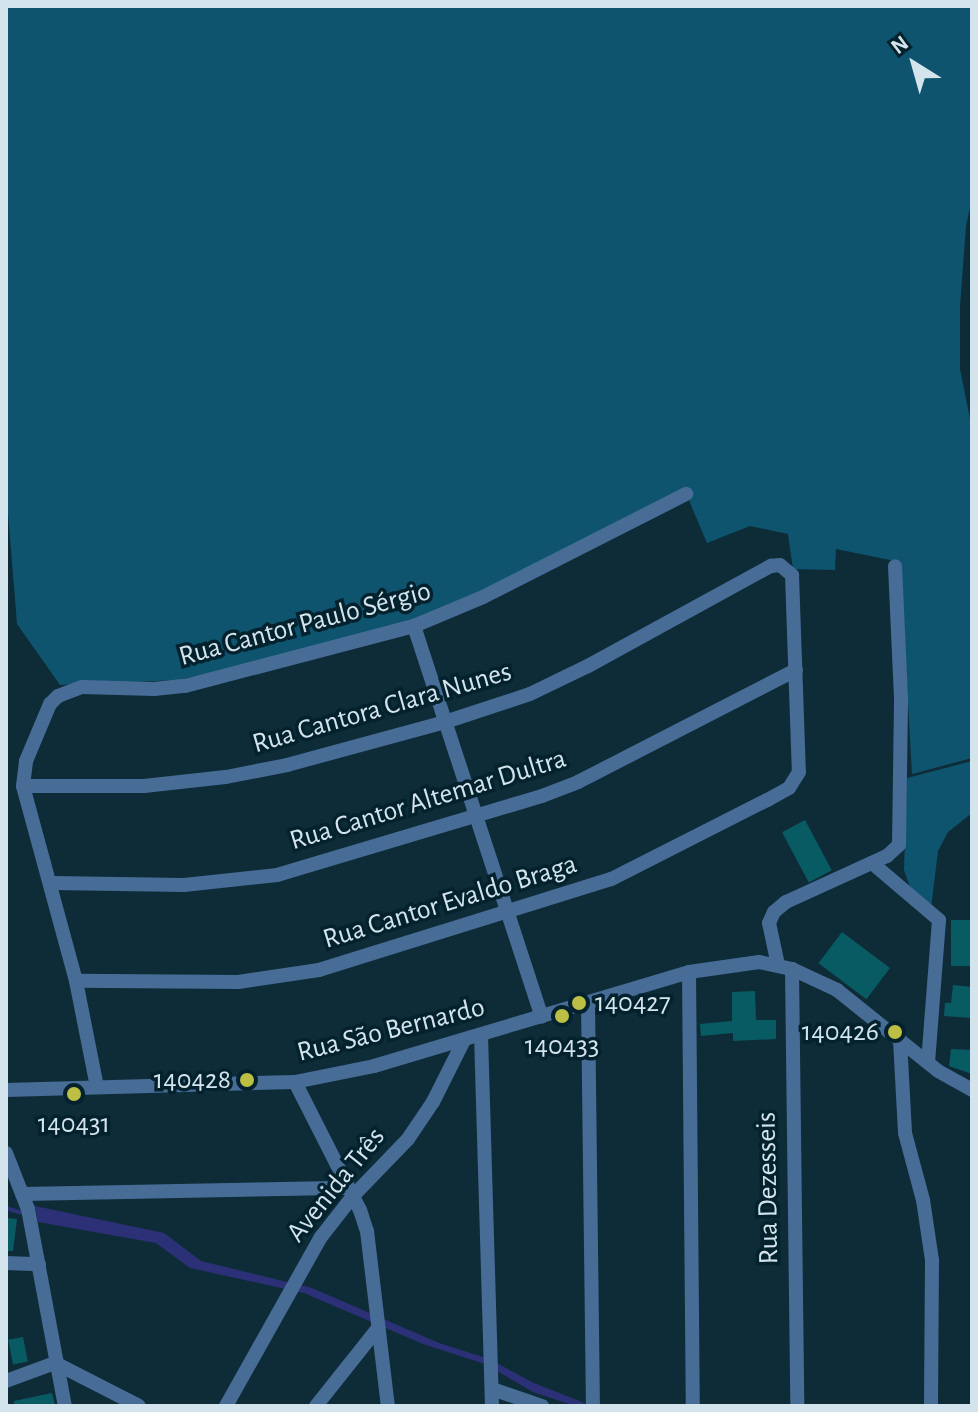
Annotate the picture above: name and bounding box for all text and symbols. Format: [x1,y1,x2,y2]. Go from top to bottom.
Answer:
north arrow [874,24,954,104]
text: N [887,31,912,58]
street label: Rua Cantor Paulo Sérgio [175,574,435,674]
street label: Rua Cantora Clara Nunes [249,655,515,761]
street label: Rua Cantor Altemar Dultra [286,742,570,858]
street label: Rua Cantor Evaldo Braga [319,847,581,957]
place label: 140427 [595,986,671,1020]
street label: Rua São Bernardo [294,990,488,1070]
marker: 140427 [570,994,588,1012]
marker: 140433 [553,1007,571,1025]
place label: 140426 [802,1015,879,1049]
marker: 140426 [886,1023,904,1041]
place label: 140433 [525,1029,599,1063]
place label: 140428 [154,1063,231,1097]
marker: 140428 [238,1071,256,1089]
marker: 140431 [65,1085,83,1103]
place label: 140431 [38,1107,110,1141]
street label: Rua Dezesseis [750,1111,786,1265]
street label: Avenida Três [280,1121,392,1249]

